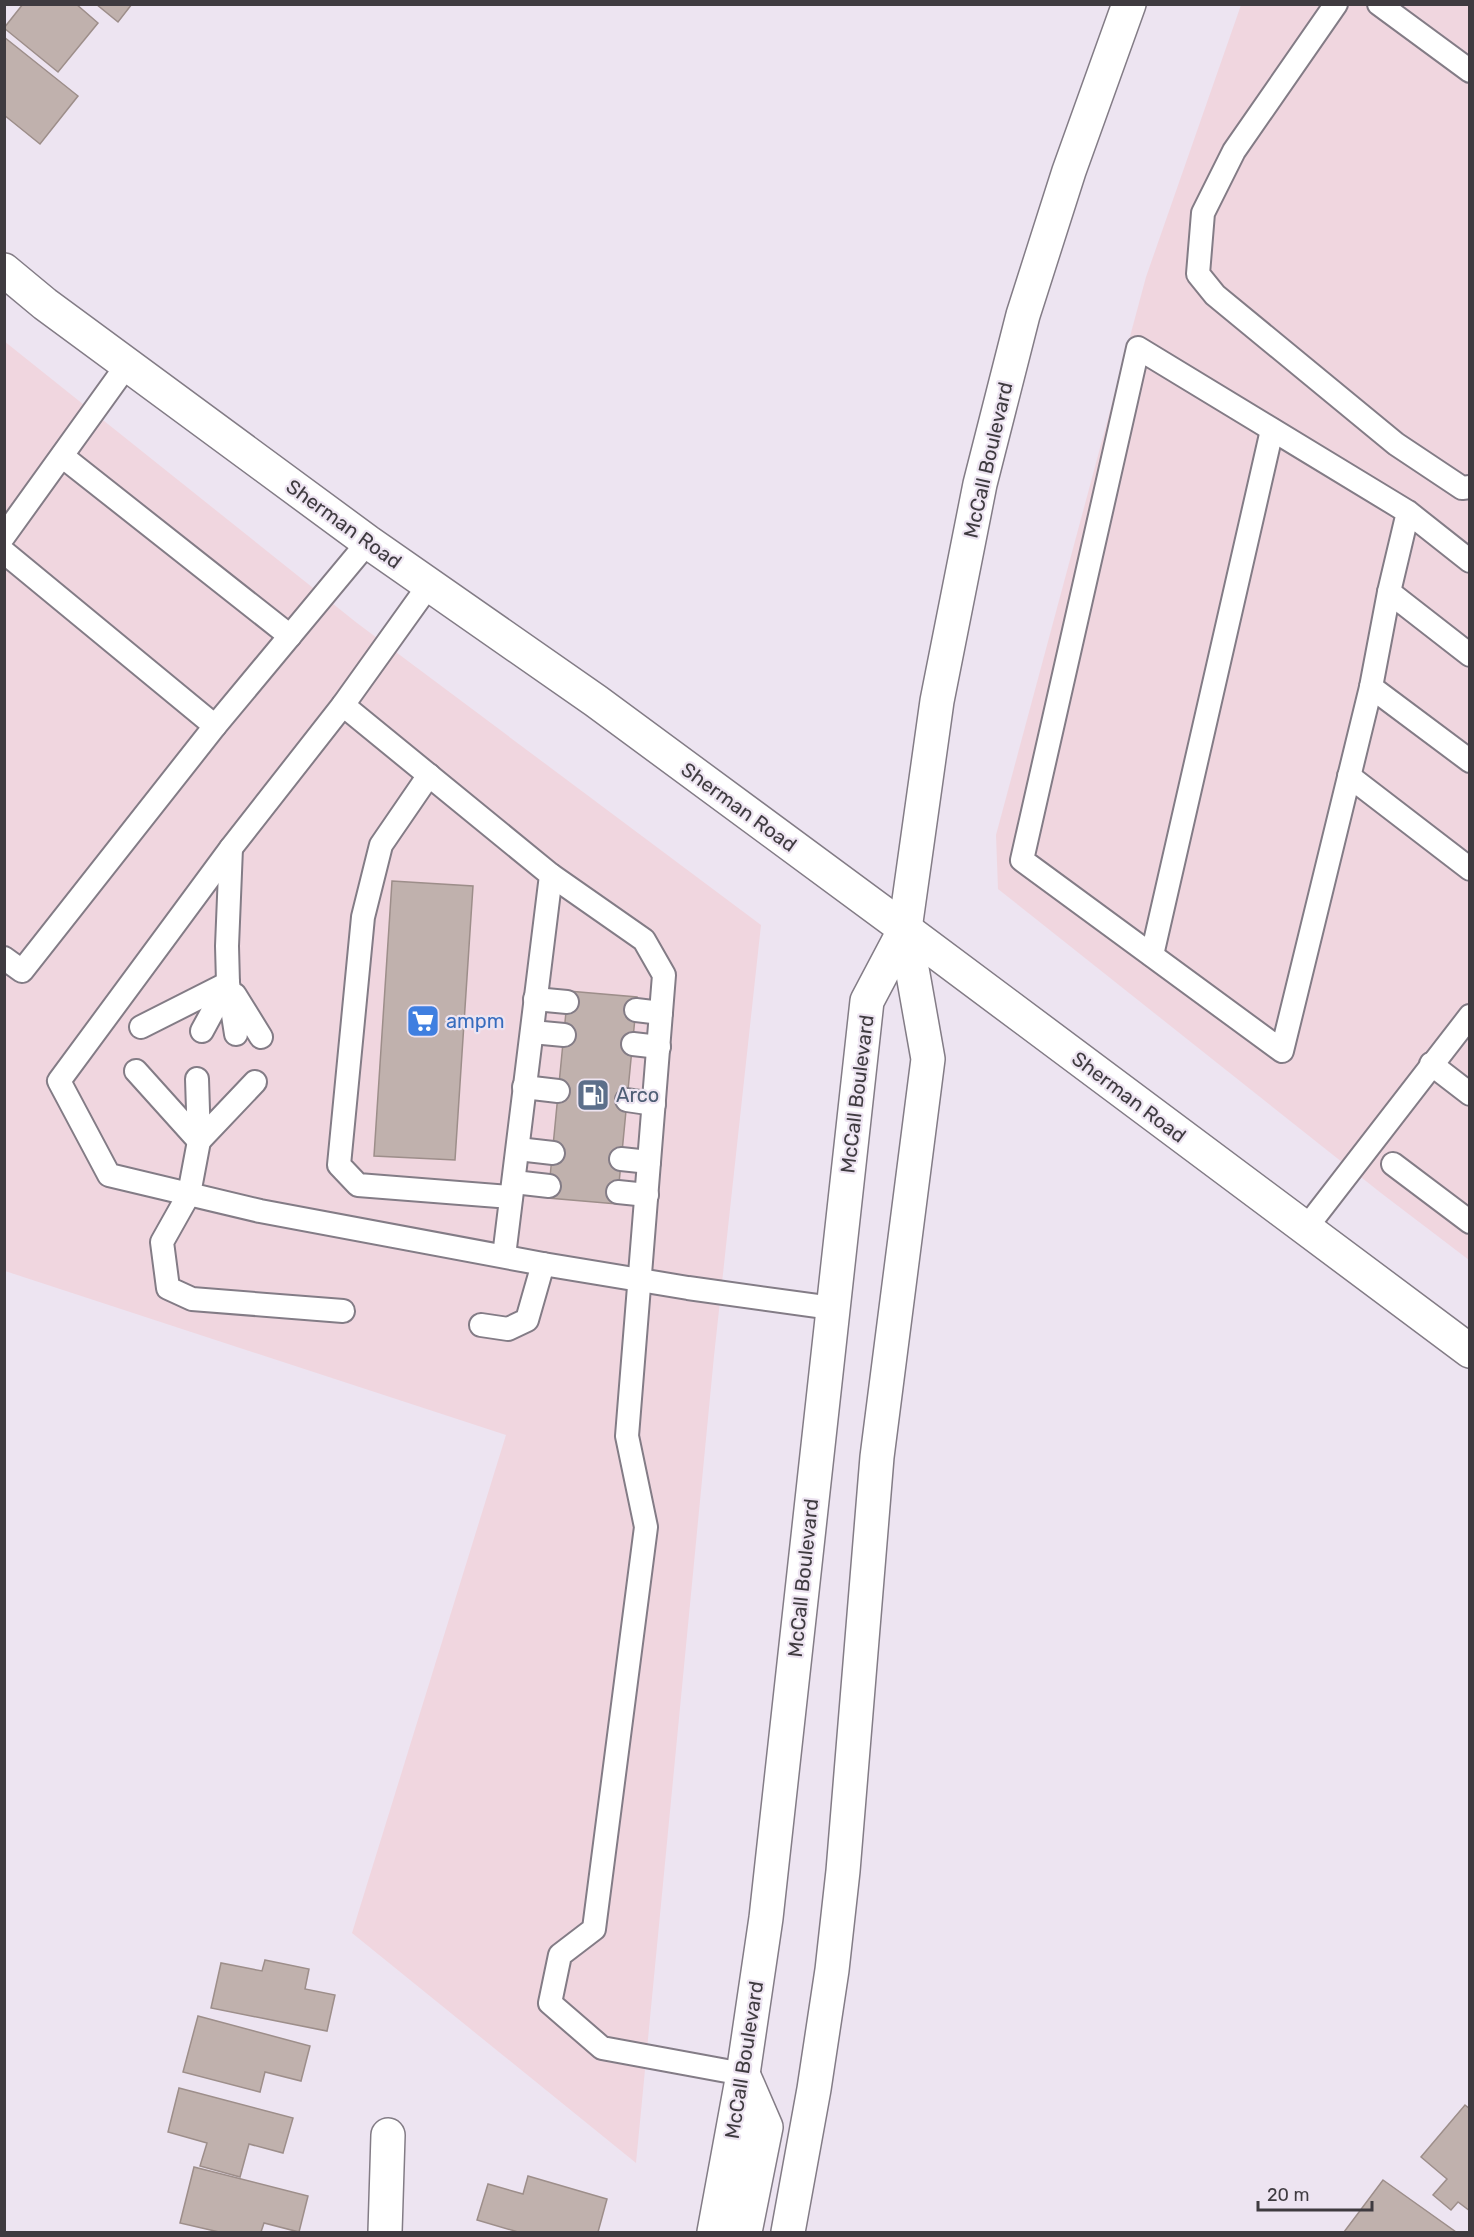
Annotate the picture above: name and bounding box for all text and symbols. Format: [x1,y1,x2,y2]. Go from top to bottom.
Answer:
street label: McCall Boulevard [958,380,1018,540]
street label: Sherman Road [282,474,406,574]
street label: Sherman Road [677,757,801,857]
supermarket icon: ampm [405,1003,441,1039]
place label: ampm [446,1009,505,1033]
street label: McCall Boulevard [835,1013,879,1175]
street label: Sherman Road [1067,1046,1191,1148]
fuel station icon: Arco [575,1077,611,1113]
place label: Arco [616,1083,659,1107]
street label: McCall Boulevard [783,1497,823,1659]
street label: McCall Boulevard [720,1979,768,2141]
scale bar [1258,2174,1372,2212]
text: 20 m [1267,2184,1309,2206]

